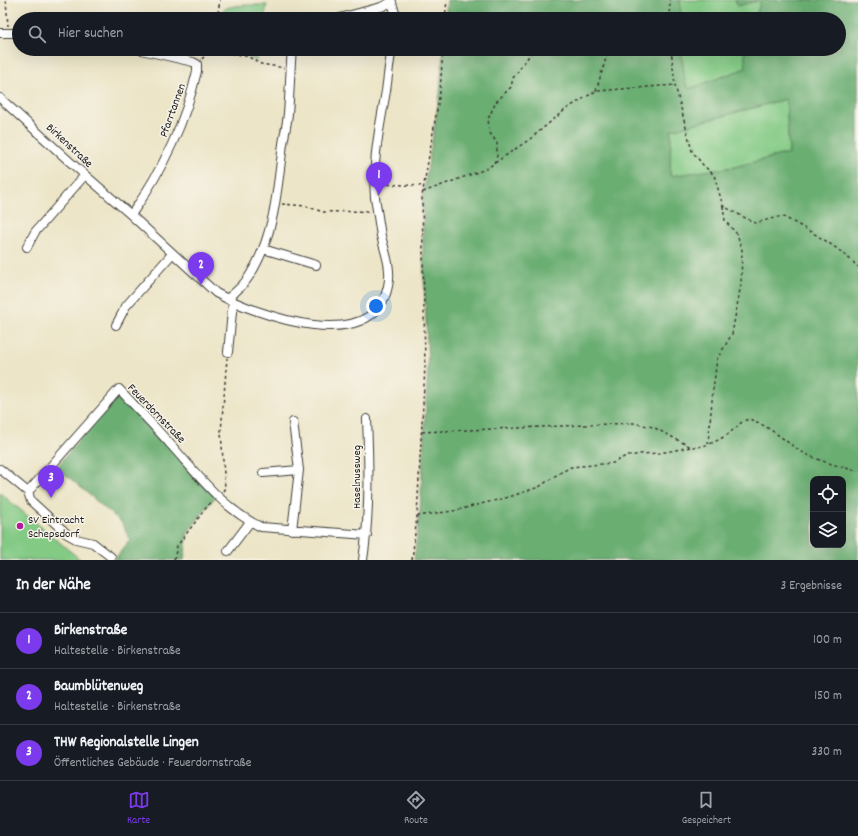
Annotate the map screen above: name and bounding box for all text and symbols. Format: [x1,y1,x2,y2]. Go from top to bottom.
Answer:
search box [12,12,846,56]
icon: search [26,23,48,45]
text: Hier suchen [58,23,123,45]
street label: Pfarrtannen [156,81,191,140]
street label: Birkenstraße [42,120,96,172]
pin: 1 [366,162,392,195]
pin: 2 [188,252,214,285]
your location [366,296,386,316]
street label: Feuerdornstraße [123,380,189,448]
street label: Haselnussweg [349,445,366,509]
pin: 3 [38,465,64,498]
map controls [810,476,846,548]
button: locate [810,476,846,512]
place label: SV Eintracht Schepsdorf [28,512,85,543]
button: layers [810,512,846,548]
marker: SV Eintracht Schepsdorf [15,521,25,531]
text: In der Nähe [16,574,91,598]
text: 3 Ergebnisse [780,577,842,596]
text: Birkenstraße [54,620,127,642]
text: 1 [28,631,30,650]
text: 100 m [813,631,842,650]
text: Haltestelle · Birkenstraße [54,642,181,661]
text: Baumblütenweg [54,676,143,698]
text: 2 [26,687,32,706]
text: 150 m [814,687,842,706]
text: Haltestelle · Birkenstraße [54,698,181,717]
text: THW Regionalstelle Lingen [54,732,199,754]
text: 3 [26,743,32,762]
text: 330 m [811,743,842,762]
text: Öffentliches Gebäude · Feuerdornstraße [54,754,251,773]
tab: Karte [127,789,150,829]
tab: Route [404,789,428,829]
tab: Gespeichert [682,789,731,829]

